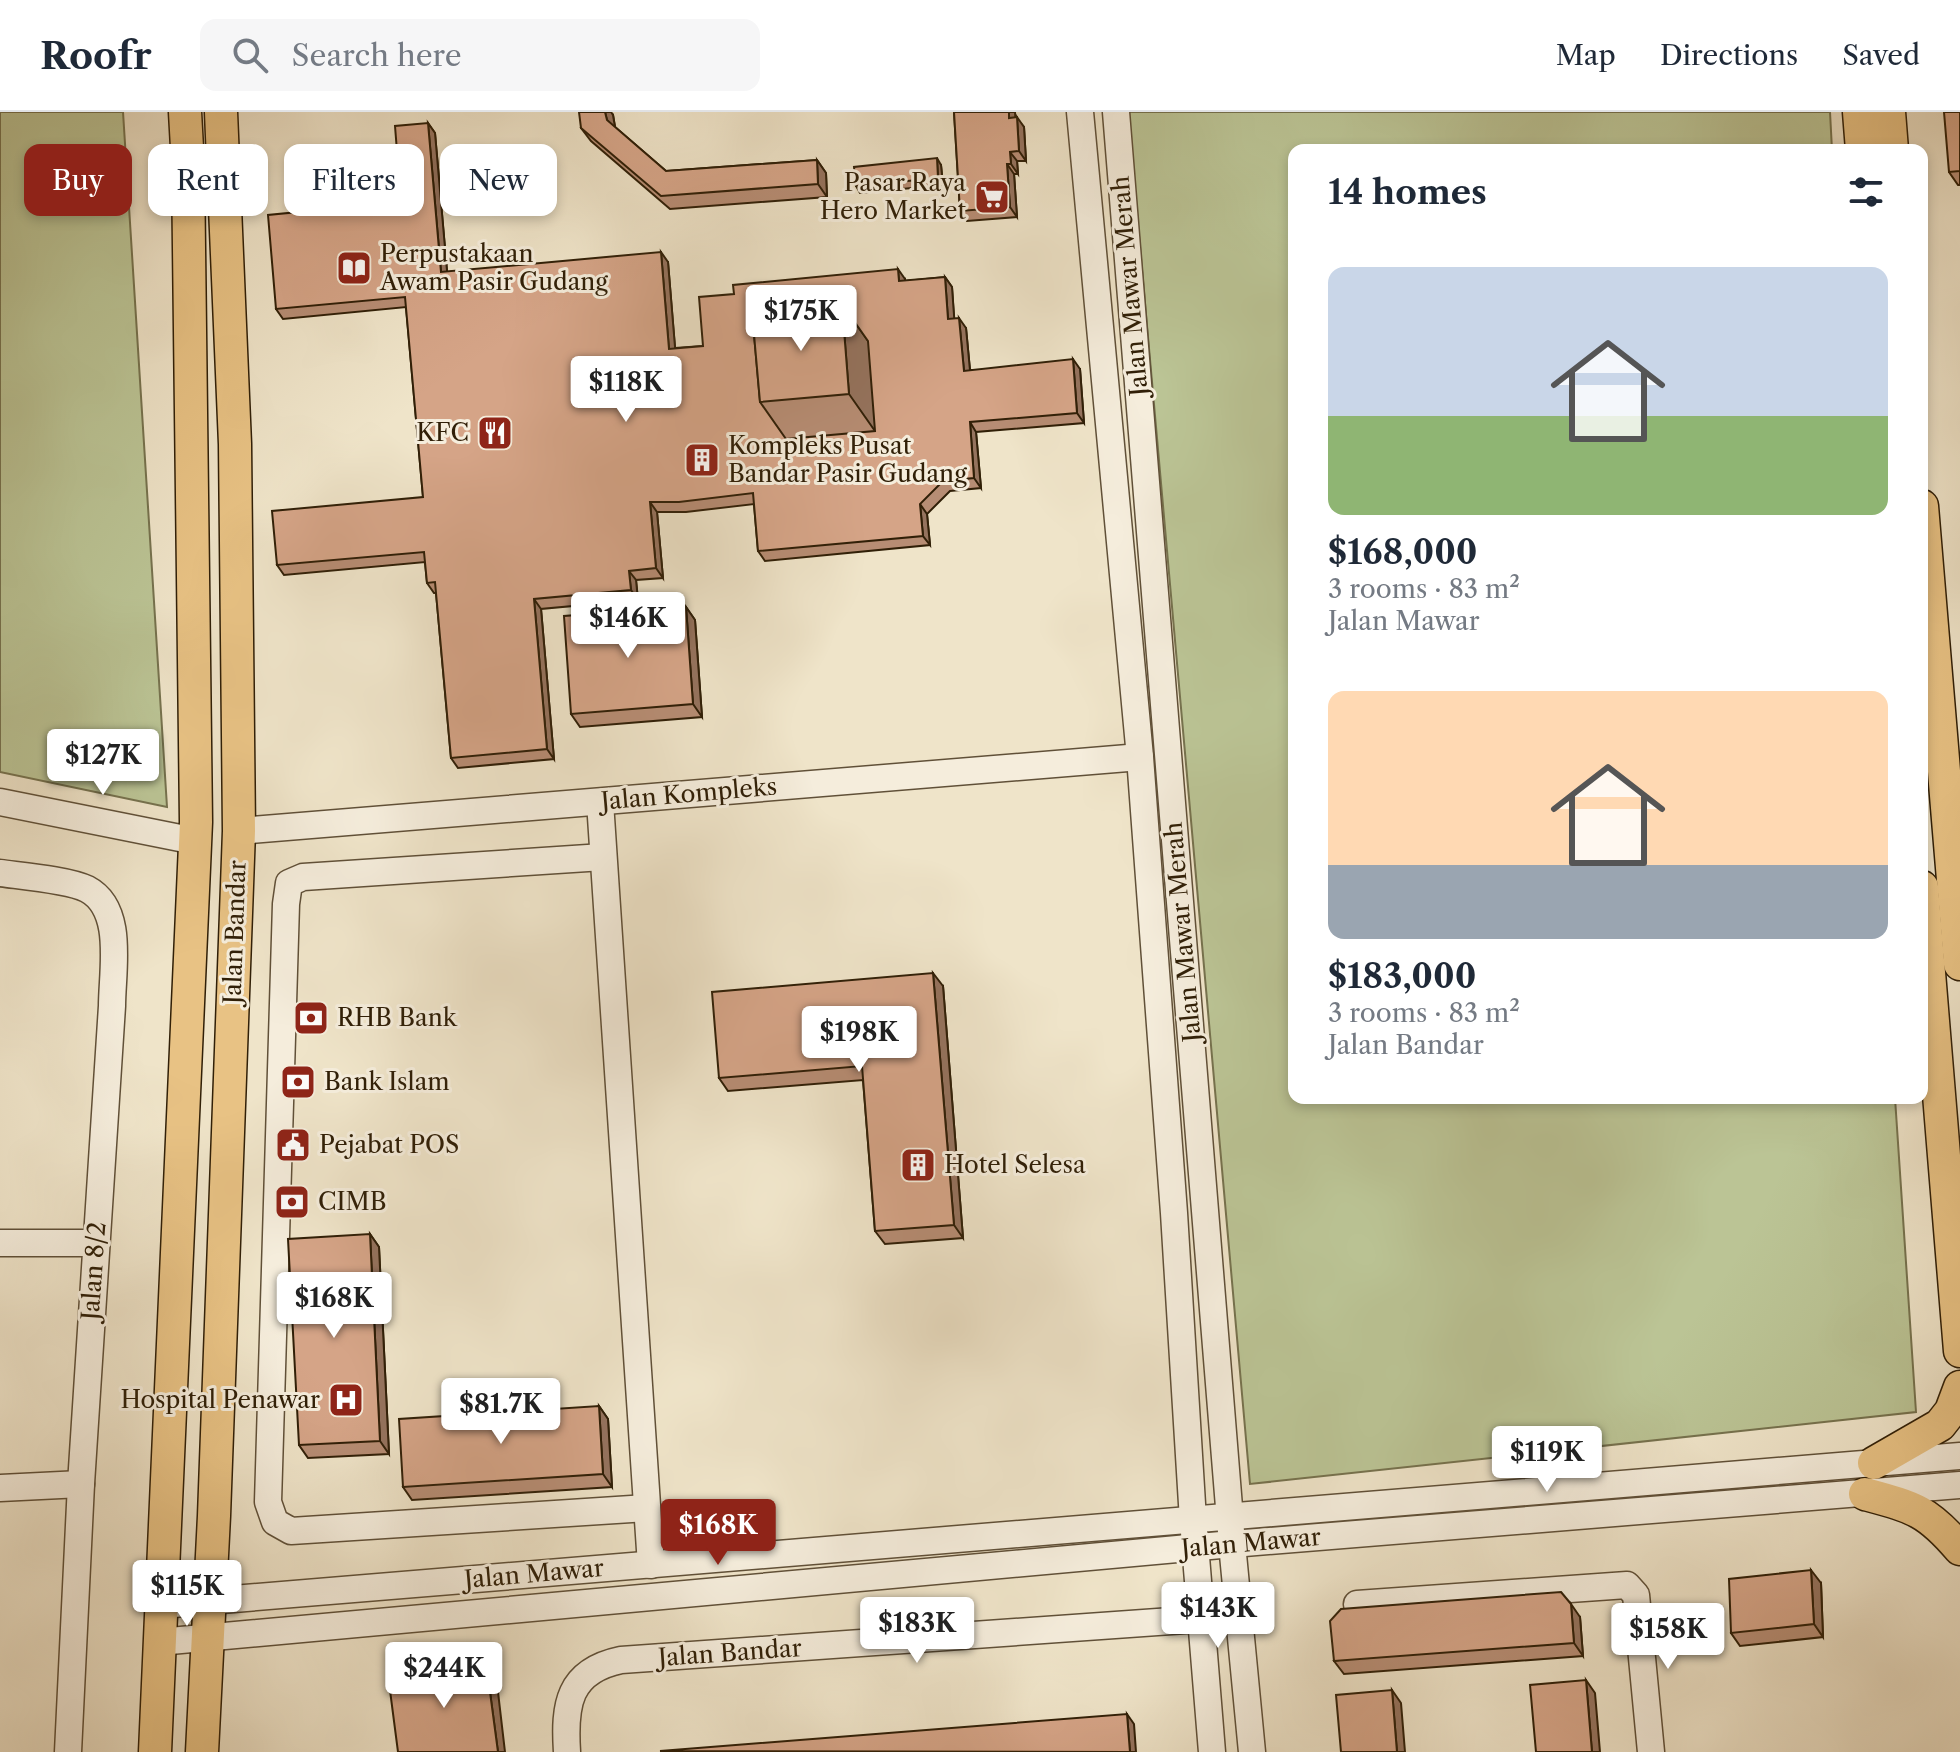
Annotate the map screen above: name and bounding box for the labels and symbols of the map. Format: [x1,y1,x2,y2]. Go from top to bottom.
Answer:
place label: Pasar Raya Hero Market [820,168,967,225]
street label: Jalan Mawar Merah [1105,175,1154,401]
supermarket icon: Pasar Raya Hero Market [973,178,1011,216]
place label: Perpustakaan Awam Pasir Gudang [379,239,608,296]
library icon: Perpustakaan Awam Pasir Gudang [335,249,373,287]
pin: $175K [745,285,857,353]
pin: $118K [570,356,682,424]
restaurant icon: KFC [476,414,514,452]
place label: KFC [416,418,469,447]
place label: Kompleks Pusat Bandar Pasir Gudang [728,431,967,488]
building icon: Kompleks Pusat Bandar Pasir Gudang [683,441,721,479]
pin: $146K [572,592,684,660]
pin: $127K [47,729,159,797]
street label: Jalan Kompleks [596,771,778,816]
street label: Jalan Mawar Merah [1158,821,1207,1047]
street label: Jalan Bandar [217,860,252,1008]
bank icon: RHB Bank [292,999,330,1037]
place label: RHB Bank [337,1003,458,1032]
pin: $198K [803,1006,915,1074]
bank icon: Bank Islam [279,1063,317,1101]
place label: Bank Islam [324,1067,450,1096]
public building icon: Pejabat POS [274,1126,312,1164]
place label: Pejabat POS [319,1130,459,1159]
building icon: Hotel Selesa [899,1146,937,1184]
place label: Hotel Selesa [944,1150,1086,1179]
bank icon: CIMB [273,1183,311,1221]
place label: CIMB [318,1187,387,1216]
street label: Jalan 8/2 [75,1221,111,1325]
pin: $168K [278,1272,390,1340]
pin: $81.7K [436,1378,566,1446]
hospital icon: Hospital Penawar [327,1381,365,1419]
place label: Hospital Penawar [120,1385,320,1414]
pin: $119K [1491,1426,1603,1494]
pin: $168K [662,1499,774,1567]
street label: Jalan Mawar [1176,1522,1322,1563]
street label: Jalan Mawar [459,1553,605,1594]
pin: $115K [131,1560,243,1628]
pin: $143K [1162,1582,1274,1650]
pin: $183K [861,1597,973,1665]
pin: $158K [1612,1603,1724,1671]
street label: Jalan Bandar [653,1633,803,1672]
pin: $244K [388,1642,500,1710]

